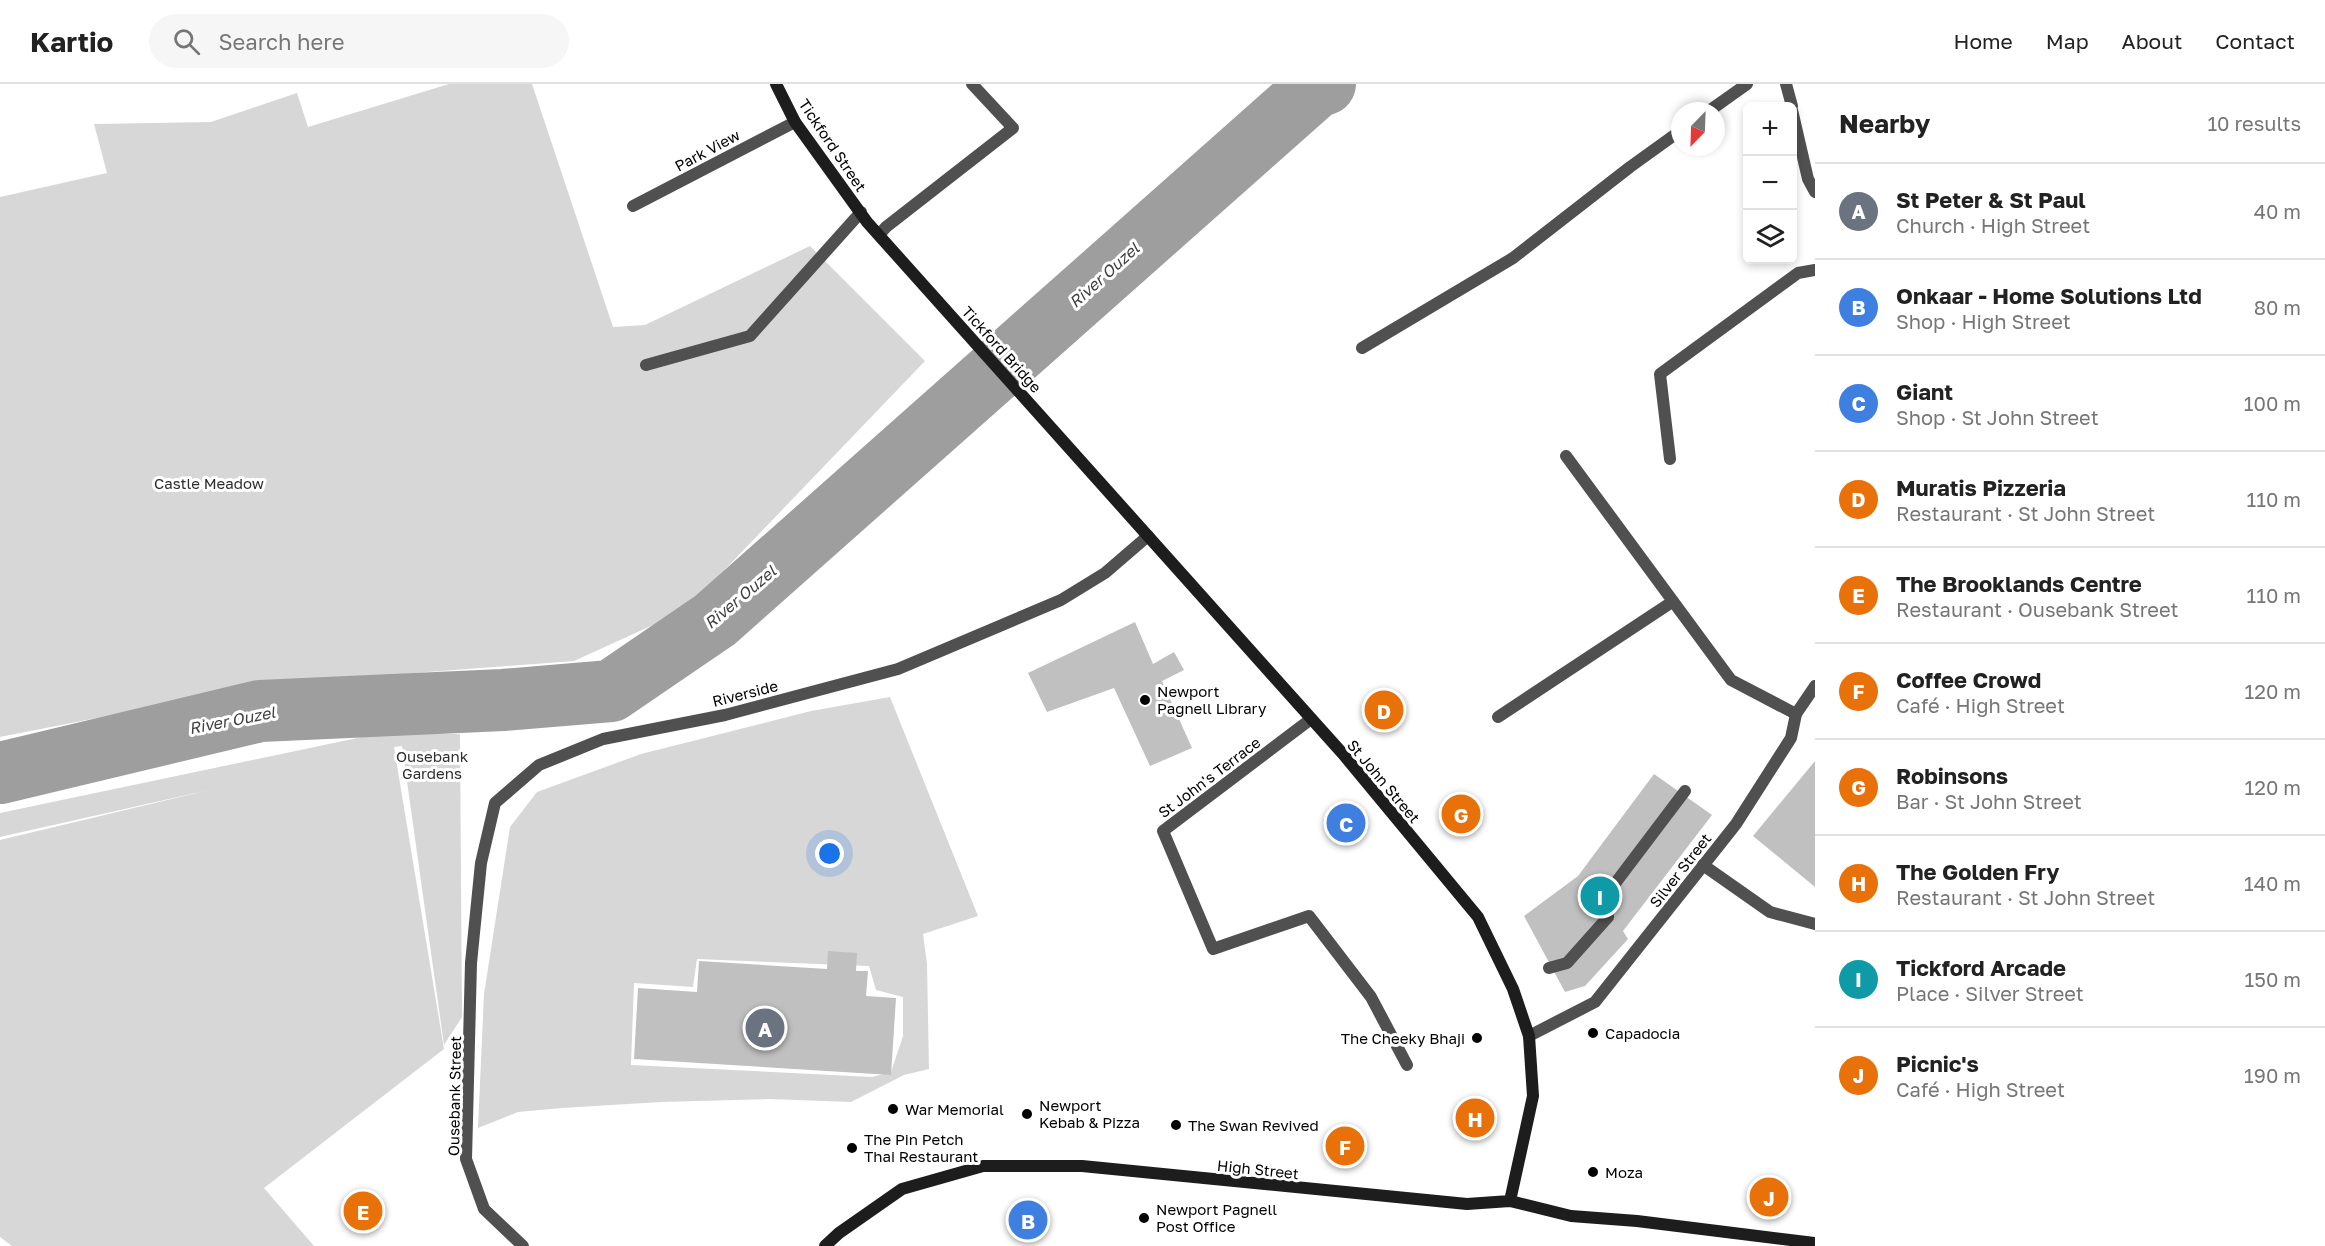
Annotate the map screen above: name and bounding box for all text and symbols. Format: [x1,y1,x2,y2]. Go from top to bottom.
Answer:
search box [149,14,569,68]
text: Kartio [30,25,113,58]
icon: search [170,25,203,58]
text: Search here [218,28,344,55]
text: Home [1953,28,2013,54]
text: Map [2046,28,2089,54]
text: About [2122,28,2182,54]
text: Contact [2215,28,2295,54]
street label: Tickford Street [796,95,870,195]
north arrow [1671,102,1725,156]
map controls [1743,102,1797,264]
button: + [1743,102,1797,156]
text: Nearby [1839,108,1930,139]
text: 10 results [2207,111,2301,135]
street label: Park View [671,125,743,175]
button: − [1743,156,1797,210]
text: St Peter & St Paul [1896,186,2086,213]
text: A [1851,199,1866,223]
text: 40 m [2254,199,2301,223]
button: layers [1743,210,1797,264]
text: Church · High Street [1896,213,2090,237]
water label: River Ouzel [1065,238,1144,312]
text: Onkaar - Home Solutions Ltd [1896,282,2202,309]
text: B [1851,295,1866,319]
text: 80 m [2254,295,2301,319]
street label: Tickford Bridge [958,302,1046,396]
text: Shop · High Street [1896,309,2071,333]
text: Giant [1896,378,1953,405]
text: C [1851,391,1866,415]
text: 100 m [2244,391,2301,415]
text: Shop · St John Street [1896,405,2099,429]
park label: Castle Meadow [154,474,264,492]
text: Muratis Pizzeria [1896,474,2066,501]
text: D [1851,487,1866,511]
text: 110 m [2247,487,2301,511]
text: Restaurant · St John Street [1896,501,2155,525]
water label: River Ouzel [700,561,781,633]
text: The Brooklands Centre [1896,570,2142,597]
text: E [1852,583,1865,607]
text: 110 m [2247,583,2301,607]
text: Restaurant · Ousebank Street [1896,597,2179,621]
text: Coffee Crowd [1896,666,2041,693]
street label: Riverside [710,676,780,710]
text: F [1853,679,1864,703]
text: 120 m [2245,679,2301,703]
place label: Newport Pagnell Library [1157,682,1267,717]
pin: D [1364,688,1404,732]
marker: Newport Pagnell Library [1138,693,1152,707]
text: Café · High Street [1896,693,2065,717]
water label: River Ouzel [187,702,278,738]
street label: St John's Terrace [1154,733,1264,821]
street label: St John Street [1344,736,1424,826]
park label: Ousebank Gardens [396,747,469,782]
text: Robinsons [1896,762,2008,789]
text: G [1851,775,1866,799]
text: 120 m [2245,775,2301,799]
text: Bar · St John Street [1896,789,2082,813]
pin: G [1442,792,1480,836]
pin: C [1326,800,1366,846]
street label: Silver Street [1646,829,1714,911]
your location [815,839,844,868]
text: The Golden Fry [1896,858,2059,885]
text: H [1851,871,1866,895]
text: 140 m [2244,871,2301,895]
pin: I [1580,874,1620,918]
text: Restaurant · St John Street [1896,885,2155,909]
text: Tickford Arcade [1896,954,2066,981]
text: I [1855,967,1862,991]
text: 150 m [2245,967,2301,991]
text: Place · Silver Street [1896,981,2084,1005]
pin: A [746,1006,784,1050]
place label: Capadocia [1605,1024,1680,1042]
marker: Capadocia [1586,1026,1600,1040]
place label: The Cheeky Bhaji [1341,1029,1465,1047]
marker: The Cheeky Bhaji [1470,1031,1484,1045]
street label: Ousebank Street [444,1036,464,1156]
text: Picnic's [1896,1050,1979,1077]
text: J [1853,1063,1864,1087]
text: 190 m [2244,1063,2301,1087]
text: Café · High Street [1896,1077,2065,1101]
place label: Newport Kebab & Pizza [1039,1096,1140,1131]
pin: H [1456,1096,1494,1140]
place label: War Memorial [905,1100,1004,1118]
marker: War Memorial [886,1102,900,1116]
marker: Newport Kebab & Pizza [1020,1107,1034,1121]
place label: The Swan Revived [1188,1116,1319,1134]
marker: The Swan Revived [1169,1118,1183,1132]
pin: F [1326,1124,1364,1168]
place label: The Pin Petch Thai Restaurant [864,1130,978,1165]
marker: The Pin Petch Thai Restaurant [845,1141,859,1155]
street label: High Street [1216,1156,1300,1182]
place label: Moza [1605,1163,1643,1181]
marker: Moza [1586,1165,1600,1179]
pin: J [1750,1174,1788,1220]
pin: E [344,1188,382,1234]
pin: B [1008,1198,1048,1242]
place label: Newport Pagnell Post Office [1156,1200,1277,1235]
marker: Newport Pagnell Post Office [1137,1211,1151,1225]

